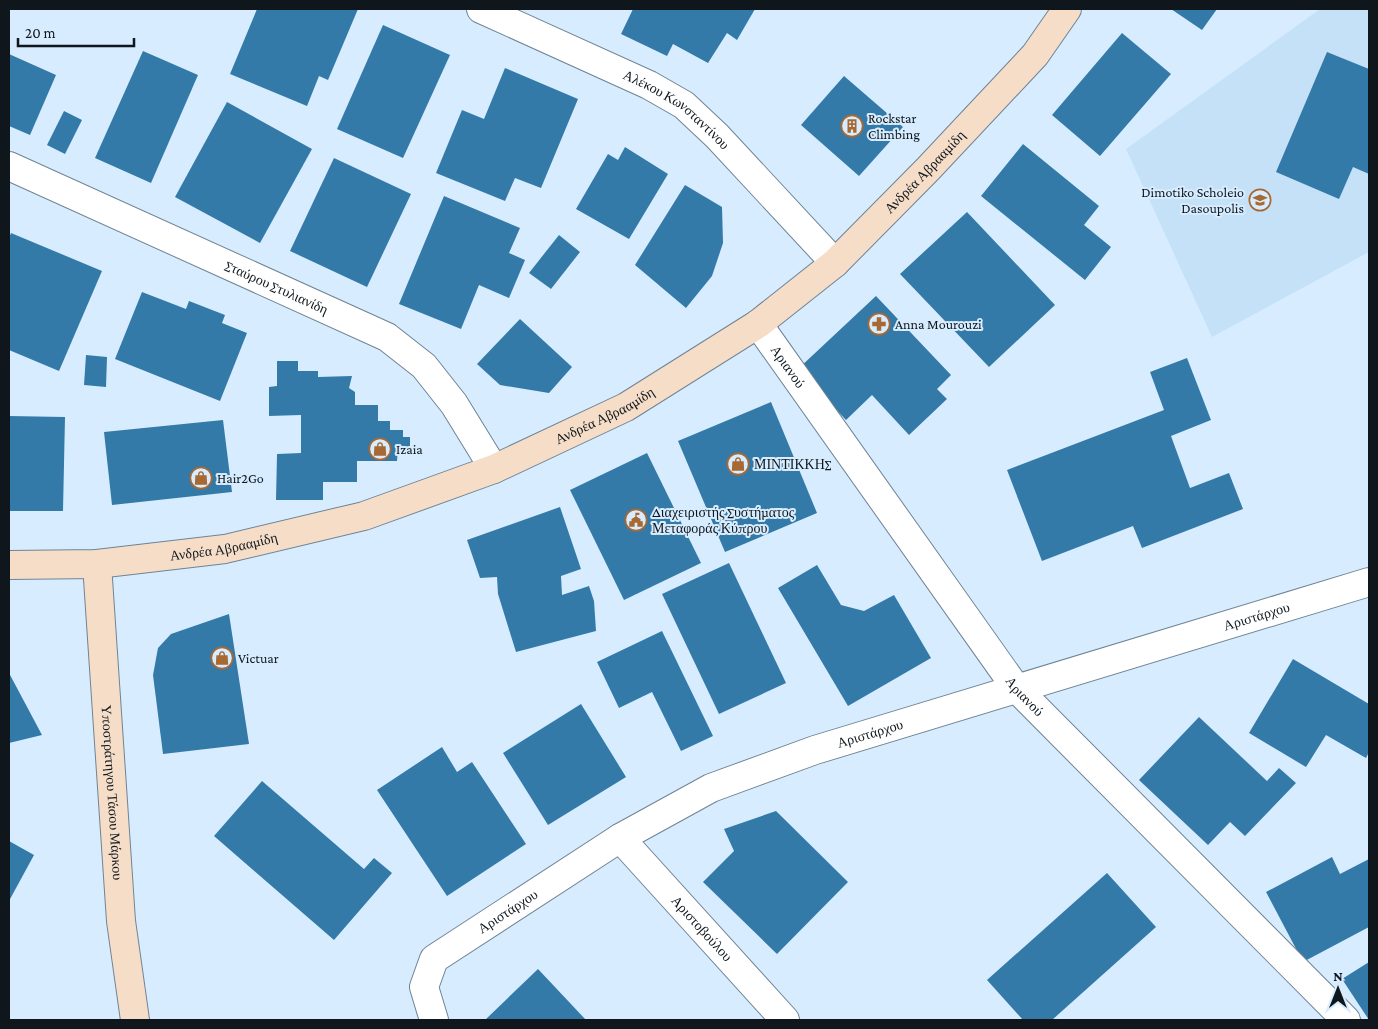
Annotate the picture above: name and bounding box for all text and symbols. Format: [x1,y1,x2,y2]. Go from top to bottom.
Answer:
scale bar [18,15,134,47]
text: 20 m [25,25,56,41]
street label: Αλέκου Κωνσταντίνου [621,66,733,152]
place label: Rockstar Climbing [868,110,920,142]
building icon: Rockstar Climbing [840,114,864,138]
street label: Ανδρέα Αβρααμίδη [881,127,968,216]
place label: Dimotiko Scholeio Dasoupolis [1141,184,1244,216]
school or university icon: Dimotiko Scholeio Dasoupolis [1248,188,1272,212]
street label: Σταύρου Στυλιανίδη [223,257,331,317]
pharmacy icon: Anna Mourouzi [867,312,891,336]
place label: Anna Mourouzi [895,316,982,332]
street label: Αριανού [768,342,809,391]
street label: Ανδρέα Αβρααμίδη [553,383,657,447]
shop icon: Izaia [368,437,392,461]
place label: Izaia [396,441,423,457]
shop icon: ΜΙΝΤΙΚΚΗΣ [726,452,750,476]
place label: ΜΙΝΤΙΚΚΗΣ [754,456,832,472]
shop icon: Hair2Go [189,466,213,490]
place label: Hair2Go [217,470,264,486]
place label: Διαχειριστής Συστήματος Μεταφοράς Κύπρου [652,504,795,536]
public building icon: Διαχειριστής Συστήματος Μεταφοράς Κύπρου [624,508,648,532]
street label: Ανδρέα Αβρααμίδη [169,529,279,563]
street label: Αριστάρχου [1221,599,1292,634]
shop icon: Victuar [210,646,234,670]
place label: Victuar [238,650,279,666]
street label: Αριανού [1002,673,1047,719]
street label: Υποστράτηγου Τάσου Μάρκου [98,704,126,881]
street label: Αριστάρχου [835,716,905,751]
street label: Αριστάρχου [475,886,541,936]
street label: Αριστοβούλου [668,892,736,965]
north arrow [1313,964,1363,1014]
text: N [1333,968,1343,984]

